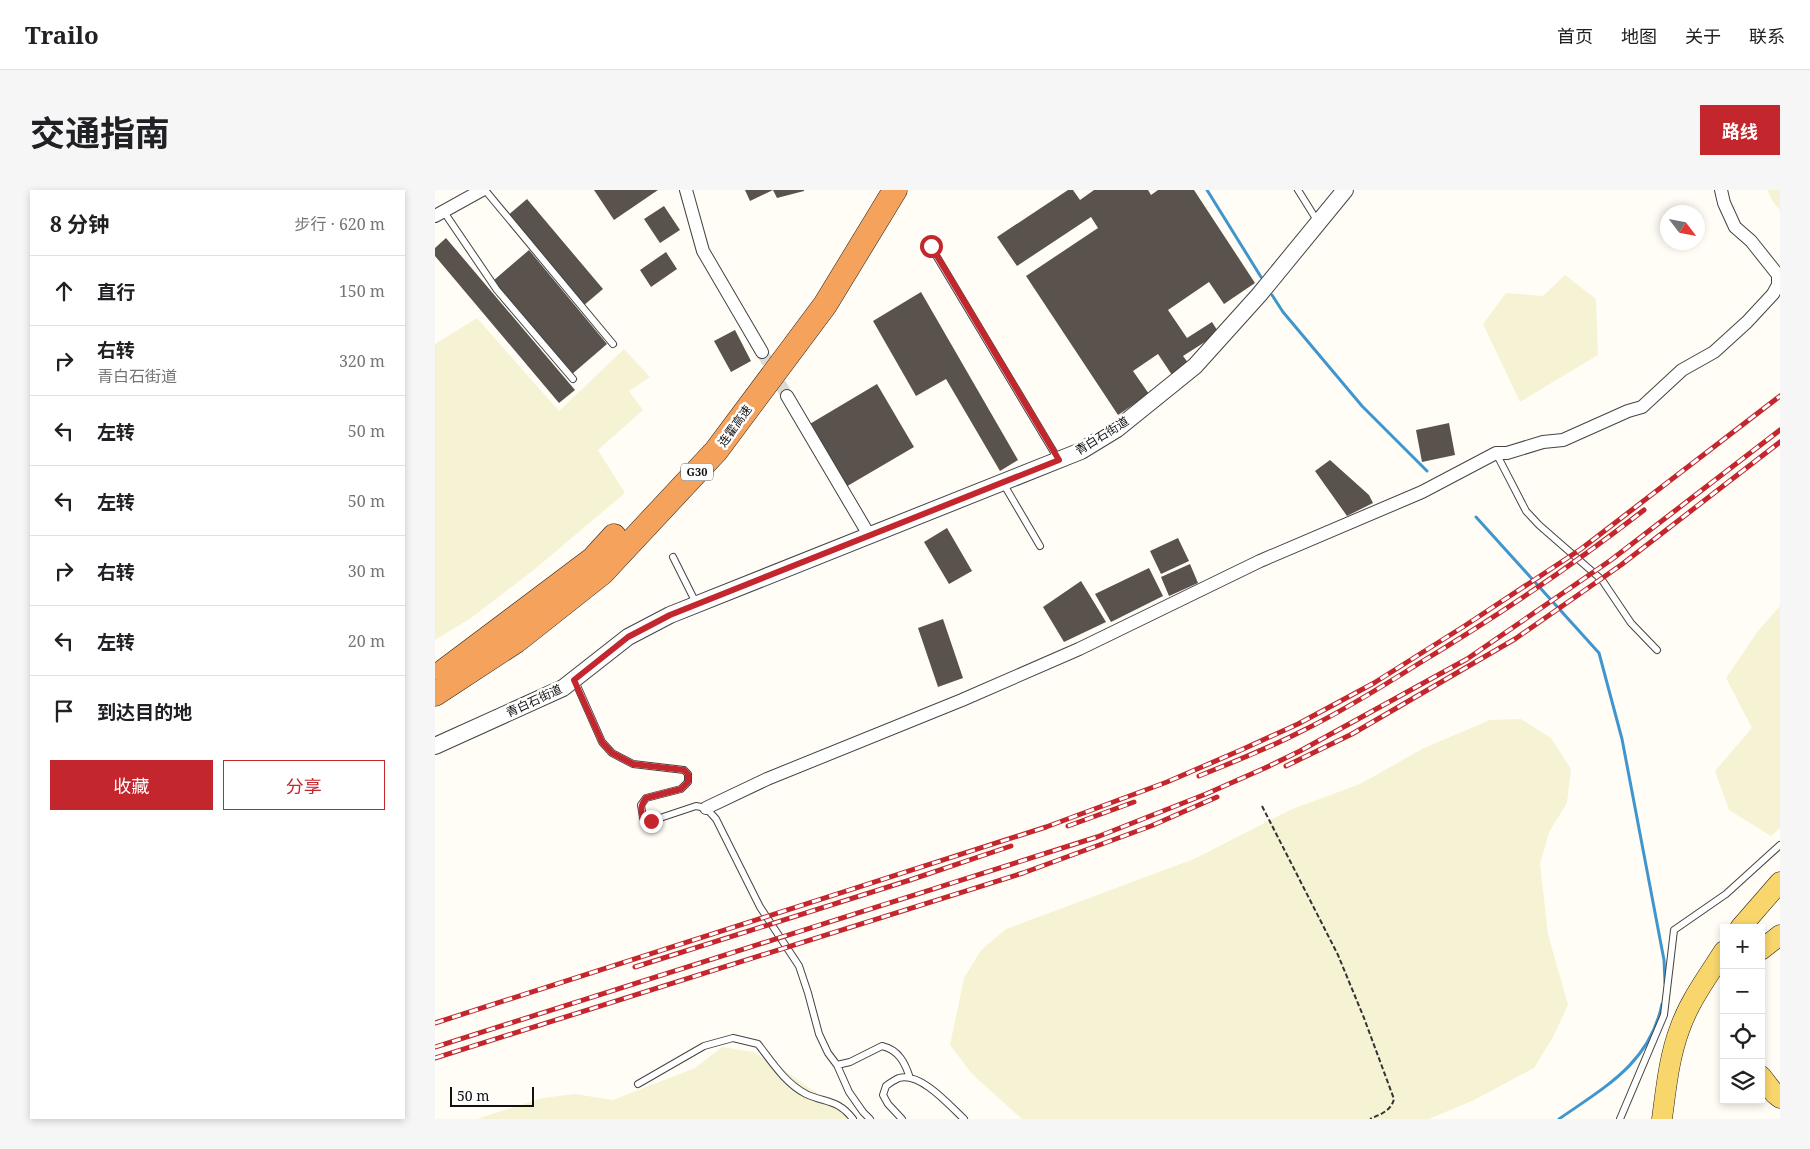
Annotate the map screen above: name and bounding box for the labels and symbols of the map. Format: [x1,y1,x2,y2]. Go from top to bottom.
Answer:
north arrow [1660,205,1705,250]
route start [920,235,943,258]
street label: 连霍高速 [714,401,756,450]
street label: 青白石街道 [1072,412,1132,459]
road number: G30 [681,464,713,480]
street label: 青白石街道 [503,680,565,721]
route end [640,810,663,833]
scale bar [450,1084,534,1107]

